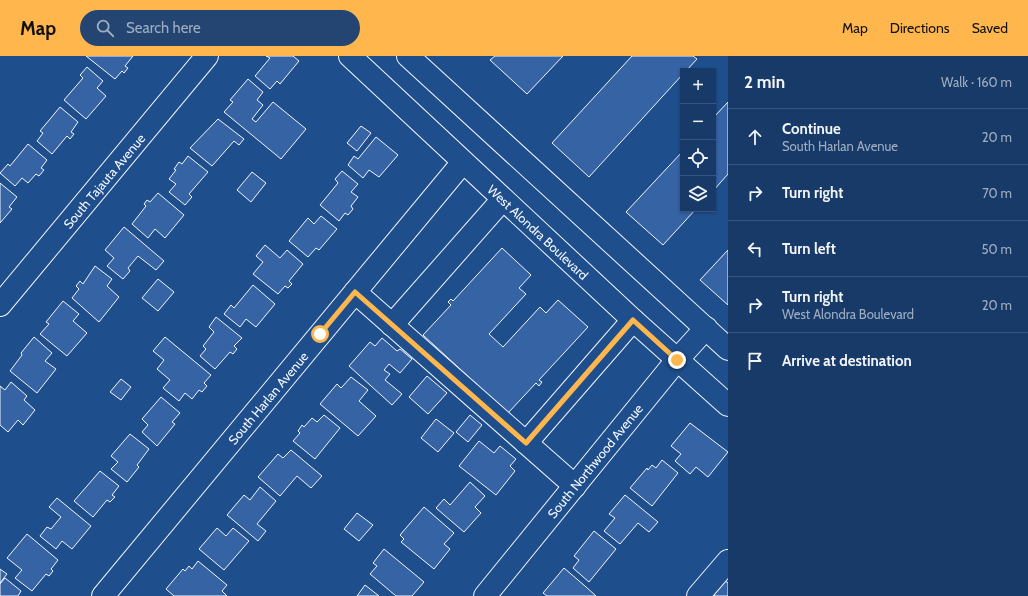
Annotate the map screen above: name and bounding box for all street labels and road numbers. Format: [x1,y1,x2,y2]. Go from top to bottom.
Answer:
street label: South Tajauta Avenue [60,130,149,232]
street label: West Alondra Boulevard [484,181,592,283]
street label: South Harlan Avenue [225,348,312,448]
street label: South Northwood Avenue [544,400,646,521]

